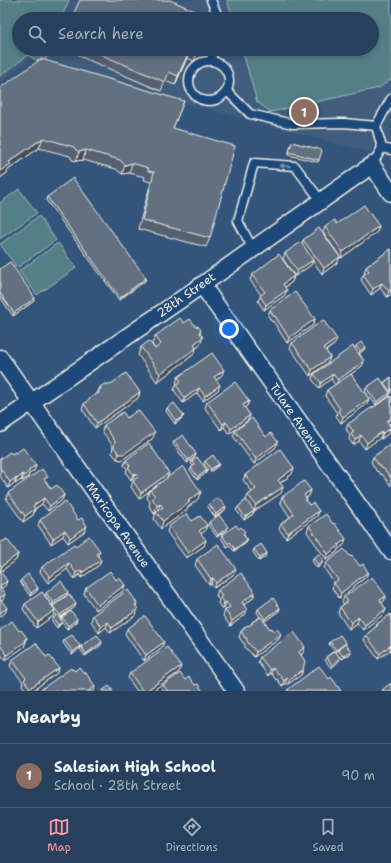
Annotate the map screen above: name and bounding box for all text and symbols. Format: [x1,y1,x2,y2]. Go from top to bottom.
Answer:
search box [12,12,379,56]
icon: search [26,23,48,45]
text: Search here [58,24,144,44]
pin: 1 [291,97,317,127]
one-way arrow [279,162,291,169]
street label: 28th Street [153,269,219,321]
your location [219,319,239,339]
street label: Tulare Avenue [266,380,326,456]
street label: Maricopa Avenue [82,479,154,571]
text: Nearby [16,706,81,728]
text: Salesian High School [54,757,216,777]
text: 1 [26,767,32,784]
text: 90 m [341,767,375,784]
text: School · 28th Street [54,777,181,794]
tab: Map [47,816,71,855]
tab: Directions [165,816,218,855]
tab: Saved [312,816,344,855]

